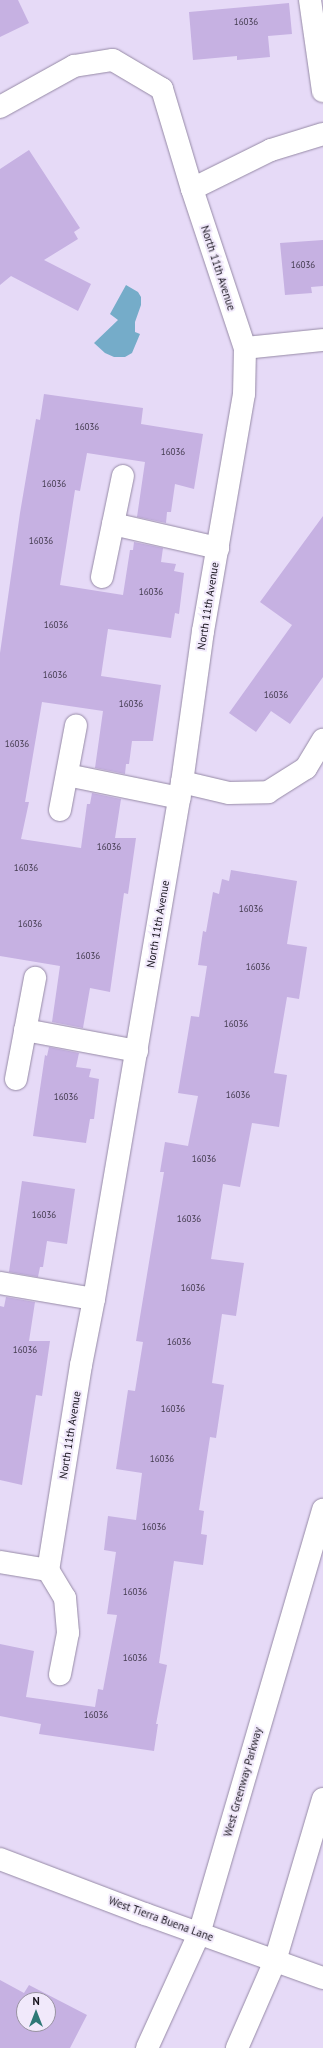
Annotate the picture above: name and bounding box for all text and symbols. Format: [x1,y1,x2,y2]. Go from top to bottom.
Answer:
house number: 16036 [234,17,258,27]
street label: North 11th Avenue [198,224,238,312]
house number: 16036 [291,260,315,270]
house number: 16036 [75,422,99,432]
house number: 16036 [161,447,185,457]
house number: 16036 [42,479,66,489]
house number: 16036 [29,536,53,546]
street label: North 11th Avenue [195,561,221,651]
house number: 16036 [139,587,163,597]
house number: 16036 [44,620,68,630]
house number: 16036 [43,670,67,680]
house number: 16036 [264,690,288,700]
house number: 16036 [119,699,143,709]
house number: 16036 [5,739,29,749]
house number: 16036 [97,842,121,852]
house number: 16036 [14,863,38,873]
street label: North 11th Avenue [144,879,172,969]
house number: 16036 [239,904,263,914]
house number: 16036 [18,919,42,929]
house number: 16036 [76,951,100,961]
house number: 16036 [246,962,270,972]
house number: 16036 [224,1019,248,1029]
house number: 16036 [226,1090,250,1100]
house number: 16036 [54,1092,78,1102]
house number: 16036 [192,1154,216,1164]
house number: 16036 [32,1210,56,1220]
house number: 16036 [177,1214,201,1224]
house number: 16036 [181,1283,205,1293]
house number: 16036 [167,1337,191,1347]
house number: 16036 [13,1345,37,1355]
street label: North 11th Avenue [57,1390,83,1480]
house number: 16036 [161,1404,185,1414]
house number: 16036 [150,1454,174,1464]
house number: 16036 [142,1522,166,1532]
house number: 16036 [123,1587,147,1597]
house number: 16036 [123,1653,147,1663]
house number: 16036 [84,1710,108,1720]
street label: West Greenway Parkway [221,1726,265,1838]
street label: West Tierra Buena Lane [107,1894,215,1944]
north arrow [16,1992,56,2032]
text: N [32,1994,40,2008]

